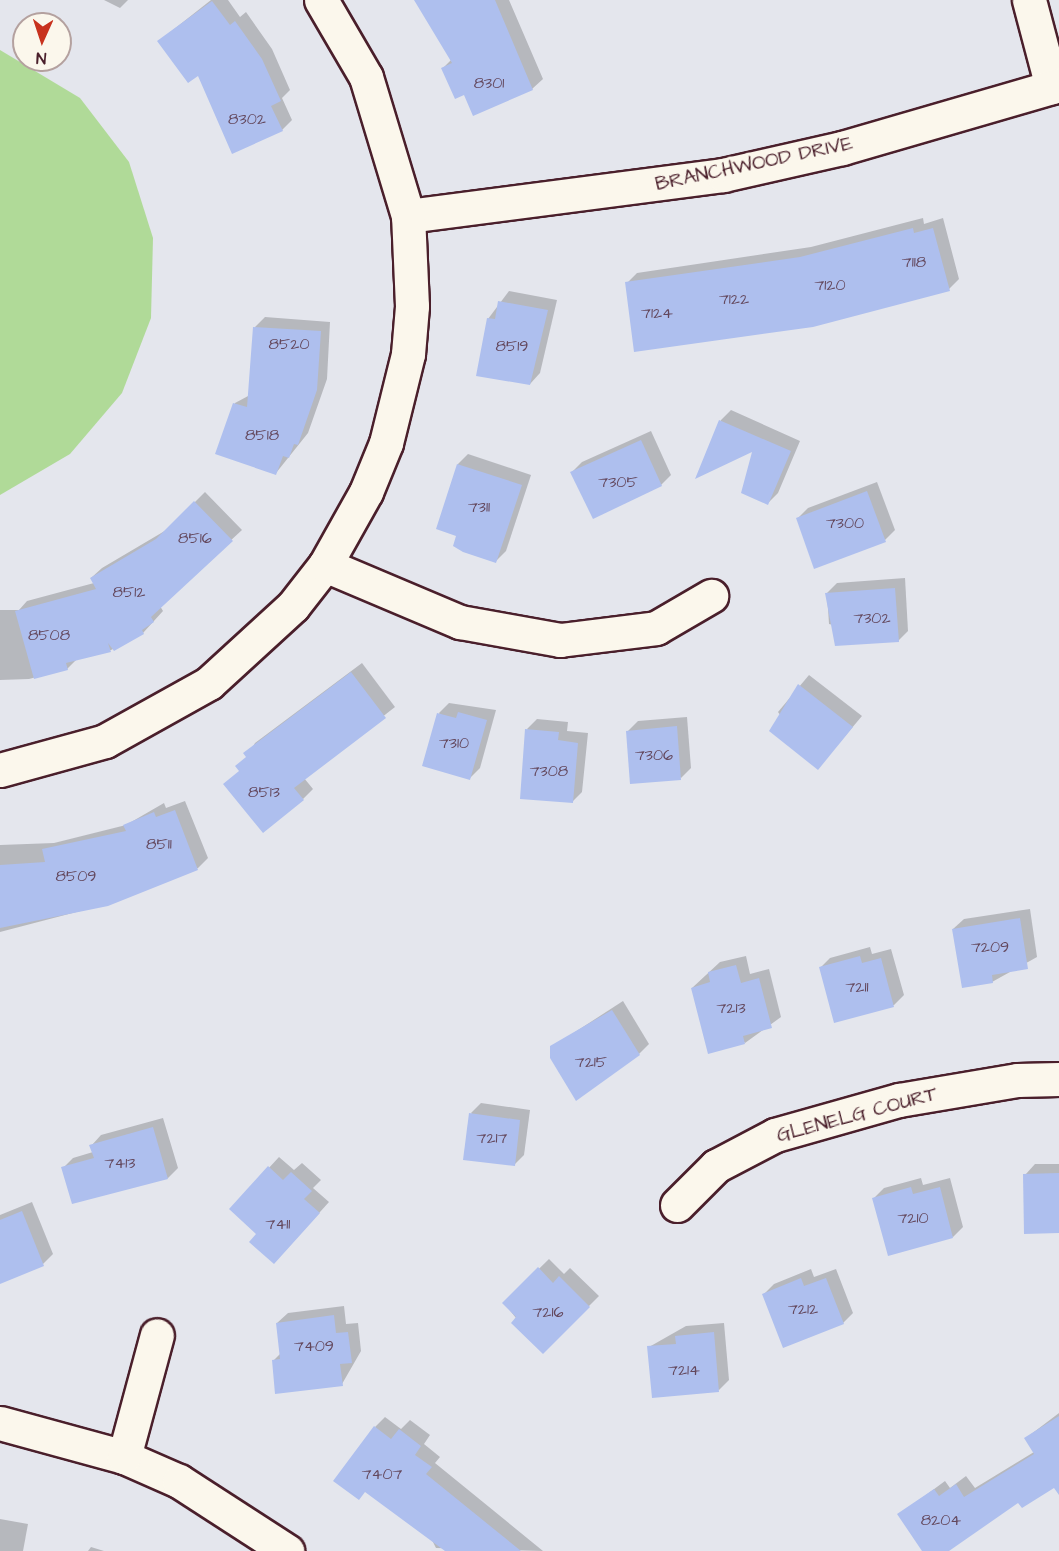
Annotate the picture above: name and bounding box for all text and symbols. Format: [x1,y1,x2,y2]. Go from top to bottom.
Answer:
north arrow [12,12,72,72]
text: N [36,47,47,69]
house number: 8301 [474,73,504,93]
house number: 8302 [228,109,266,129]
street label: BRANCHWOOD DRIVE [653,131,855,197]
house number: 7118 [902,252,926,272]
house number: 7120 [814,275,846,295]
house number: 7122 [719,289,749,309]
house number: 7124 [641,303,673,323]
house number: 8520 [269,334,309,354]
house number: 8519 [496,336,528,356]
house number: 8518 [245,425,279,445]
house number: 7305 [598,472,638,492]
house number: 7311 [468,497,490,517]
house number: 7300 [826,513,864,533]
house number: 8516 [178,528,212,548]
house number: 8512 [113,582,145,602]
house number: 7302 [853,608,891,628]
house number: 8508 [28,625,70,645]
house number: 7310 [439,733,469,753]
house number: 7306 [635,745,673,765]
house number: 7308 [530,761,568,781]
house number: 8513 [248,782,280,802]
house number: 8511 [146,834,172,854]
house number: 8509 [56,866,96,886]
house number: 7209 [971,937,1009,957]
house number: 7211 [845,977,869,997]
house number: 7213 [716,998,746,1018]
house number: 7215 [575,1052,607,1072]
street label: GLENELG COURT [774,1082,940,1148]
house number: 7217 [477,1128,507,1148]
house number: 7413 [105,1153,135,1173]
house number: 7210 [897,1208,929,1228]
house number: 7411 [266,1214,290,1234]
house number: 7212 [788,1299,818,1319]
house number: 7216 [532,1302,564,1322]
house number: 7409 [294,1336,334,1356]
house number: 7214 [668,1360,700,1380]
house number: 7407 [362,1464,402,1484]
house number: 8204 [921,1510,961,1530]

